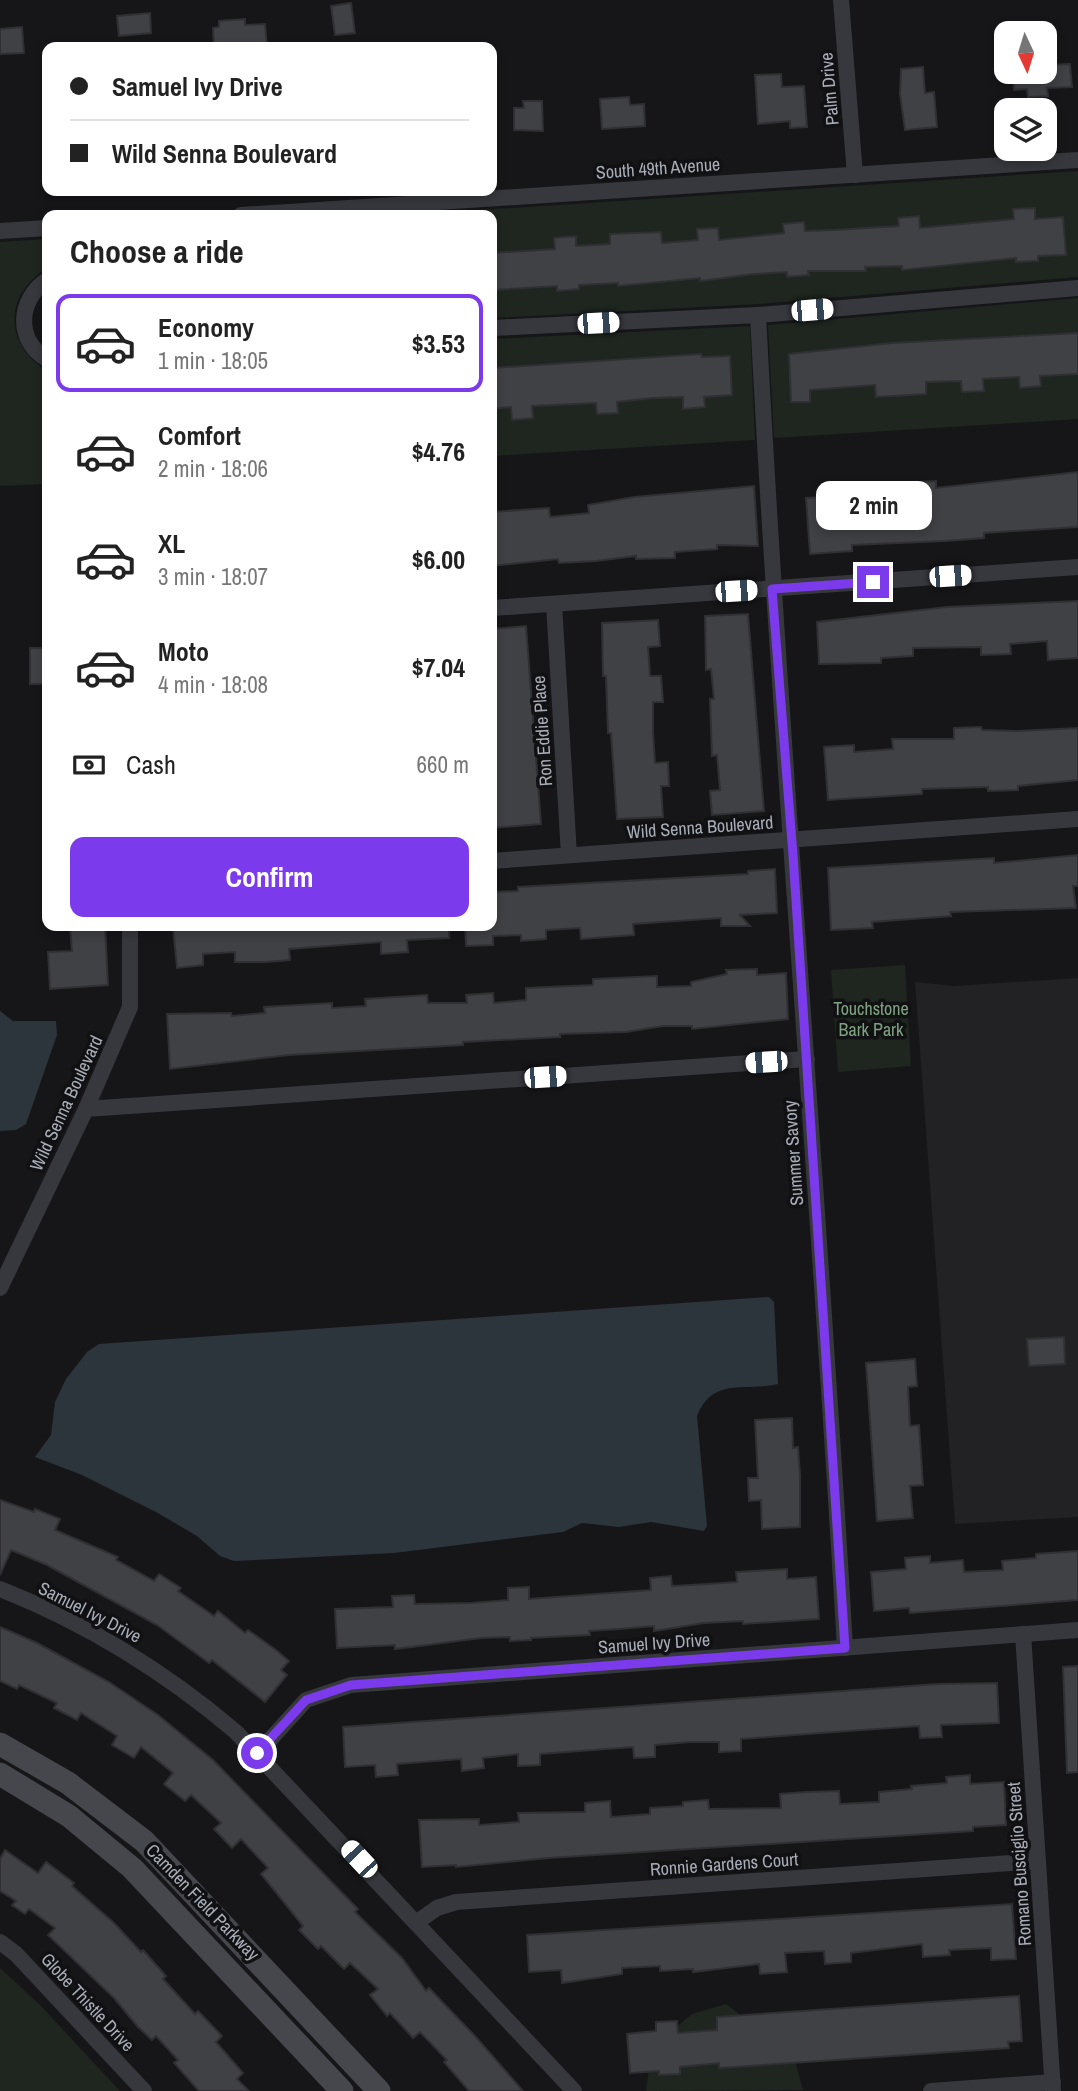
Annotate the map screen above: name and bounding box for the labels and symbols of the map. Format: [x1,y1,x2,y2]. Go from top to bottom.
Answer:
north arrow [994,21,1057,84]
street label: Palm Drive [813,52,845,126]
street label: South 49th Avenue [595,151,721,185]
car [791,298,834,322]
car [577,311,620,335]
callout: 2 min [815,480,931,530]
car [929,564,972,588]
route end [857,566,889,598]
car [715,579,758,603]
street label: Ron Eddie Place [526,675,558,787]
street label: Wild Senna Boulevard [626,809,774,845]
park label: Touchstone Bark Park [833,996,909,1042]
street label: Wild Senna Boulevard [24,1031,108,1175]
car [745,1050,788,1074]
car [524,1065,567,1089]
street label: Summer Savory [777,1099,809,1207]
street label: Samuel Ivy Drive [34,1575,146,1649]
street label: Samuel Ivy Drive [597,1627,711,1659]
route start [241,1737,273,1769]
street label: Romano Busciglio Street [1001,1781,1037,1947]
car [337,1836,382,1882]
street label: Camden Field Parkway [141,1838,266,1966]
street label: Ronnie Gardens Court [649,1846,799,1882]
street label: Globe Thistle Drive [36,1947,140,2057]

